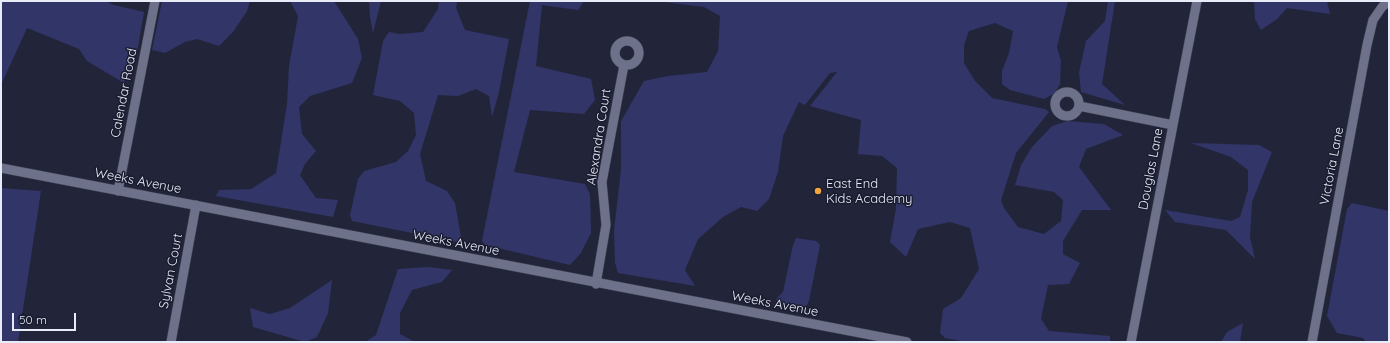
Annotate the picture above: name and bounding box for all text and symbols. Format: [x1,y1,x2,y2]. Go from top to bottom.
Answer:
street label: Calendar Road [108,47,140,139]
street label: Alexandra Court [584,88,614,186]
street label: Victoria Lane [1317,126,1347,206]
street label: Douglas Lane [1135,127,1167,211]
street label: Weeks Avenue [93,165,183,197]
place label: East End Kids Academy [826,176,913,207]
marker: East End Kids Academy [813,186,823,196]
street label: Weeks Avenue [411,227,501,259]
street label: Sylvan Court [156,232,186,310]
street label: Weeks Avenue [730,288,820,320]
scale bar [14,305,78,331]
text: 50 m [19,312,47,327]

